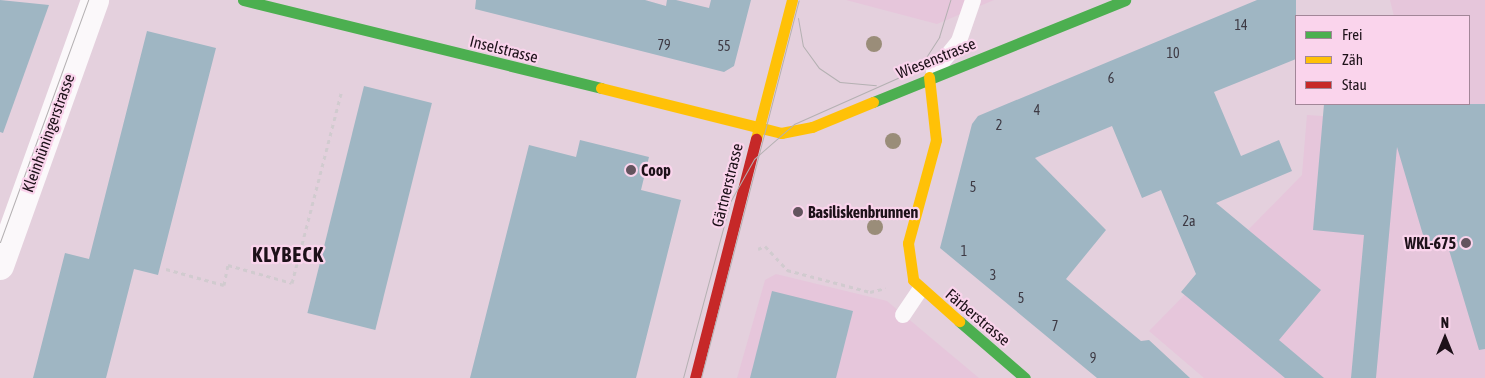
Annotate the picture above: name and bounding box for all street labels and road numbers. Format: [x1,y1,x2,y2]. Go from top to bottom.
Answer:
street label: Inselstrasse [468,31,540,67]
street label: Wiesenstrasse [894,33,978,83]
street label: Kleinhüningerstrasse [18,71,78,195]
street label: Gärtnerstrasse [707,141,747,229]
street label: Färberstrasse [942,284,1014,350]

